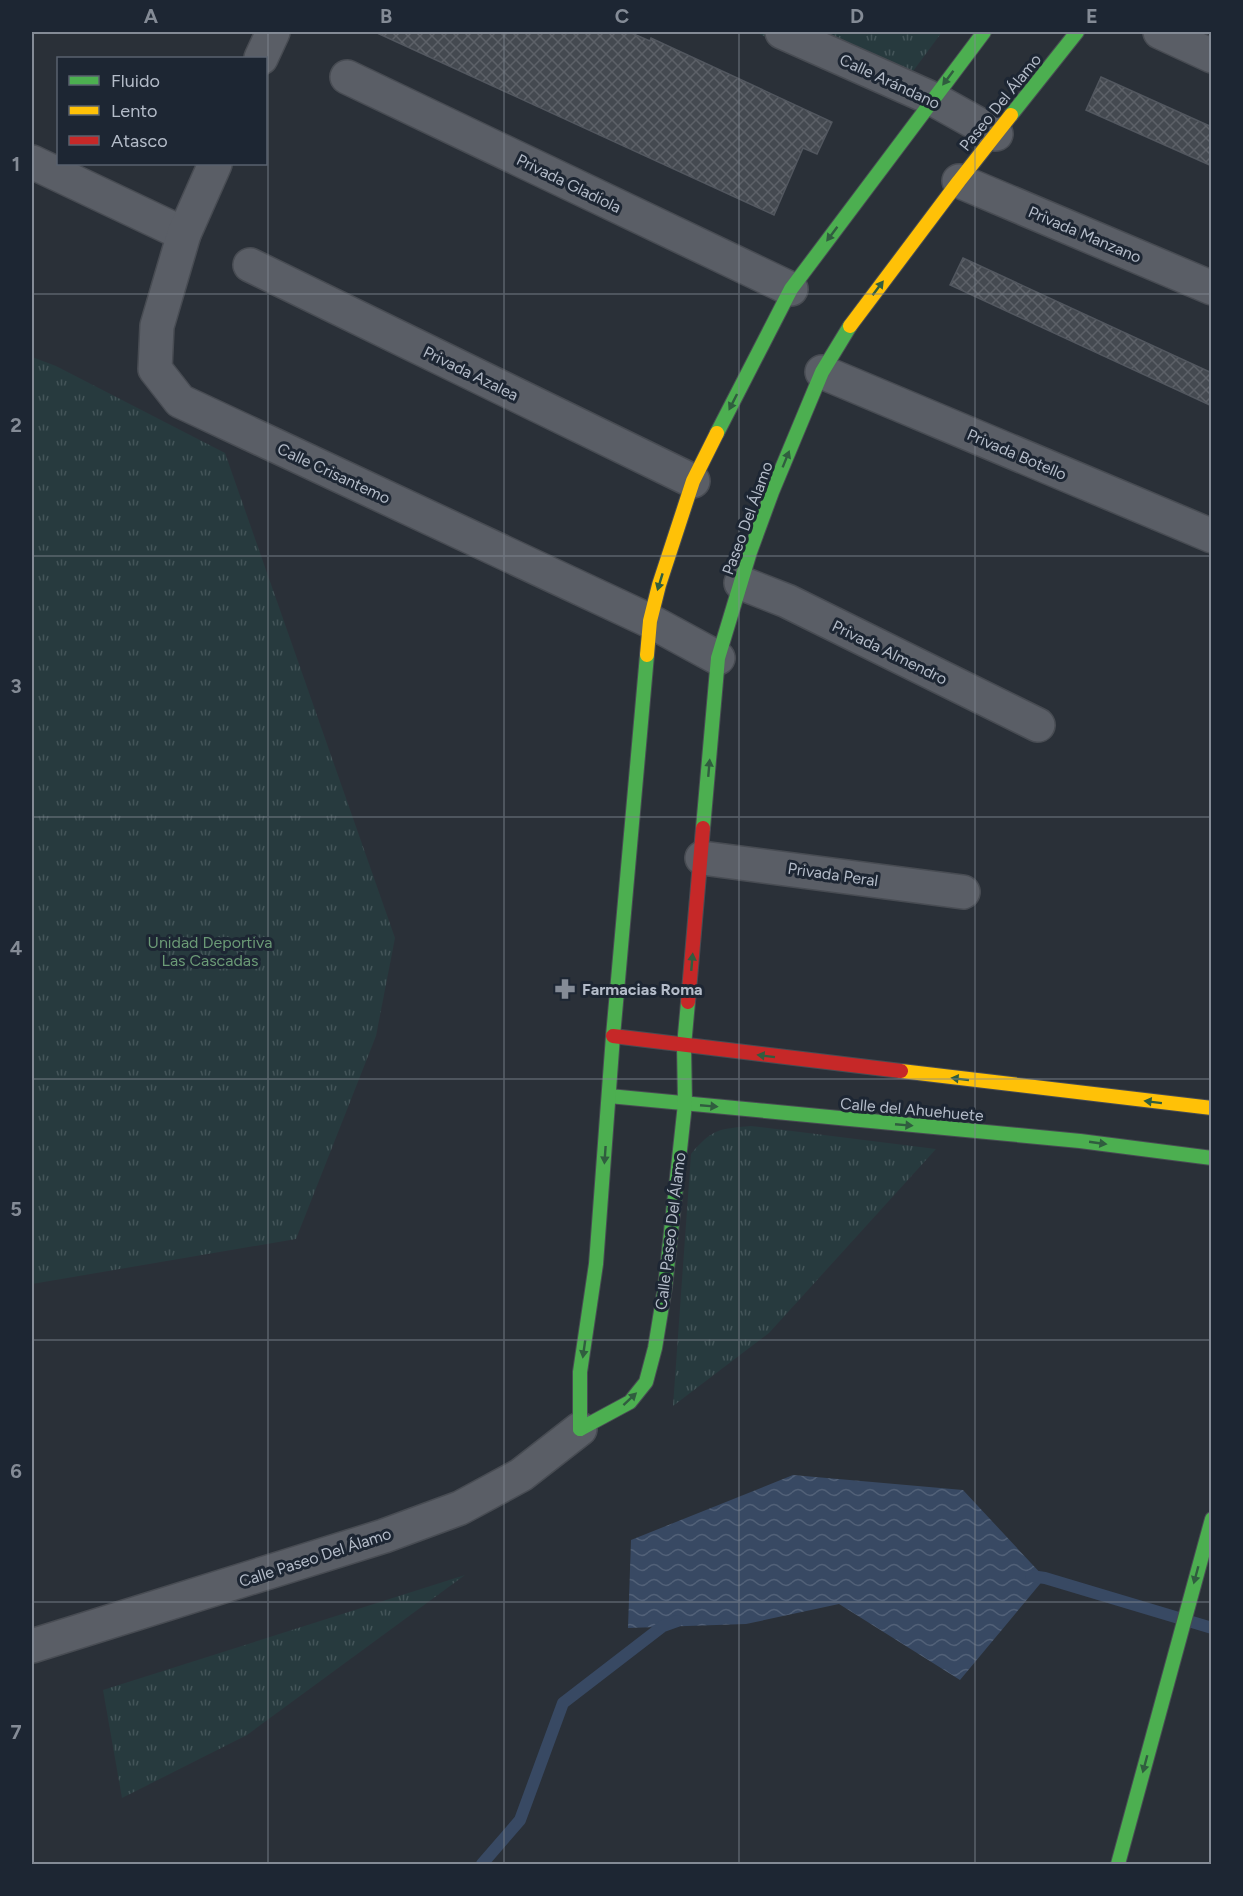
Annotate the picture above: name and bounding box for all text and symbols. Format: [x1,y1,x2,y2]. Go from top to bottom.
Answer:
text: A [144,4,159,28]
text: B [380,4,392,28]
text: C [615,4,629,28]
text: D [850,4,864,28]
text: E [1086,4,1098,28]
street label: Calle Arándano [837,50,943,113]
street label: Paseo Del Álamo [955,50,1045,155]
legend [57,57,267,165]
one-way arrow [942,69,954,85]
text: Fluido [111,70,160,92]
text: Lento [111,100,157,122]
text: Atasco [111,130,168,152]
street label: Privada Gladiola [513,150,624,217]
text: 1 [12,152,20,176]
street label: Privada Manzano [1025,202,1144,267]
one-way arrow [826,227,838,242]
one-way arrow [872,280,884,296]
street label: Privada Azalea [420,342,521,405]
one-way arrow [728,393,738,410]
text: 2 [10,413,22,437]
street label: Privada Botello [964,425,1069,484]
street label: Calle Crisantemo [274,439,393,508]
one-way arrow [781,449,791,467]
street label: Paseo Del Álamo [718,459,777,577]
one-way arrow [655,573,664,591]
street label: Privada Almendro [829,616,950,689]
text: 3 [10,674,22,698]
one-way arrow [704,758,714,777]
street label: Privada Peral [787,859,879,890]
park label: Unidad Deportiva Las Cascadas [148,933,272,970]
text: 4 [10,936,23,960]
one-way arrow [687,953,697,972]
pharmacy icon: Farmacias Roma [553,977,577,1001]
place label: Farmacias Roma [582,980,703,999]
one-way arrow [757,1051,776,1061]
one-way arrow [950,1074,969,1084]
street label: Calle del Ahuehuete [840,1094,985,1125]
one-way arrow [1144,1097,1163,1107]
one-way arrow [700,1101,719,1111]
one-way arrow [894,1120,913,1130]
one-way arrow [1088,1139,1107,1148]
one-way arrow [600,1145,610,1164]
street label: Calle Paseo Del Álamo [651,1151,690,1311]
text: 5 [10,1197,22,1221]
one-way arrow [579,1339,588,1358]
one-way arrow [622,1393,637,1406]
text: 6 [10,1459,22,1483]
street label: Calle Paseo Del Álamo [237,1524,394,1591]
one-way arrow [1191,1566,1200,1584]
text: 7 [10,1720,22,1744]
one-way arrow [1140,1755,1149,1773]

